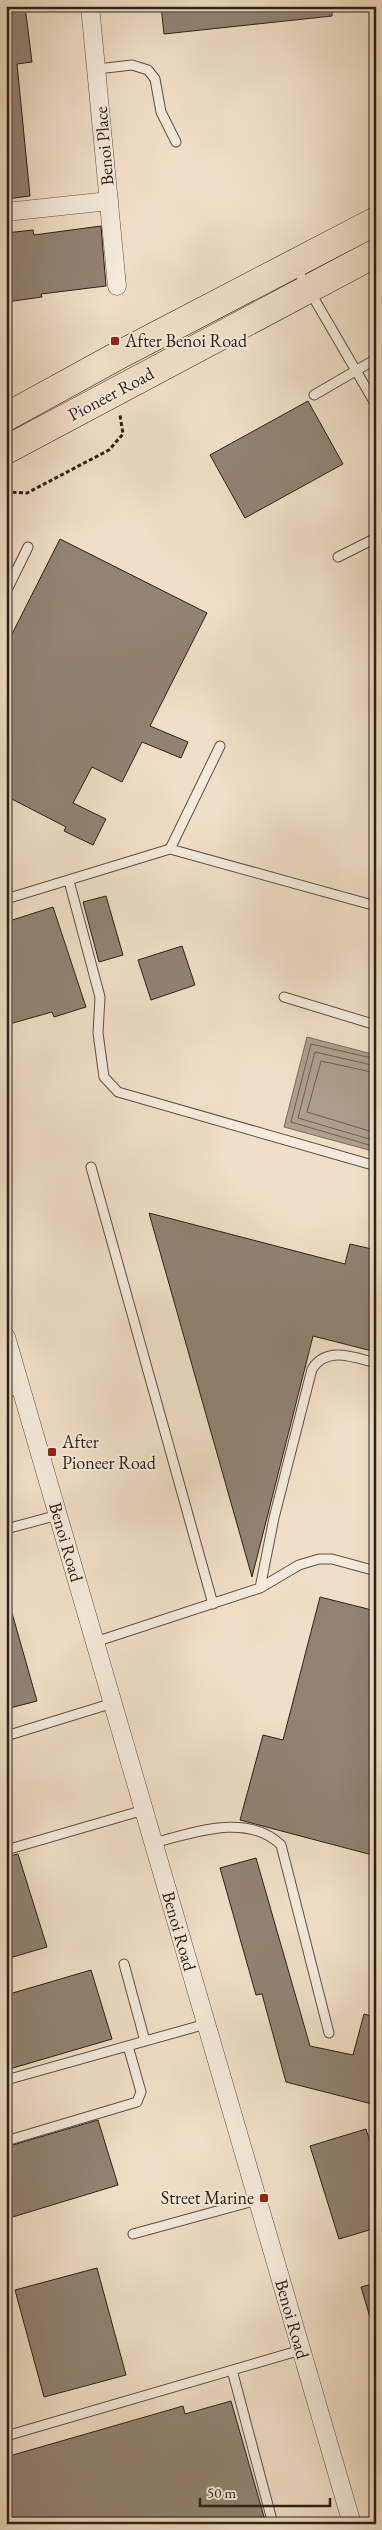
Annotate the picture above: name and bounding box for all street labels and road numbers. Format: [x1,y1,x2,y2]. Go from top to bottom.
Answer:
street label: Benoi Place [89,105,118,187]
street label: Pioneer Road [64,361,158,426]
street label: Benoi Road [44,1499,89,1585]
street label: Benoi Road [157,1888,202,1974]
street label: Benoi Road [270,2276,315,2362]

